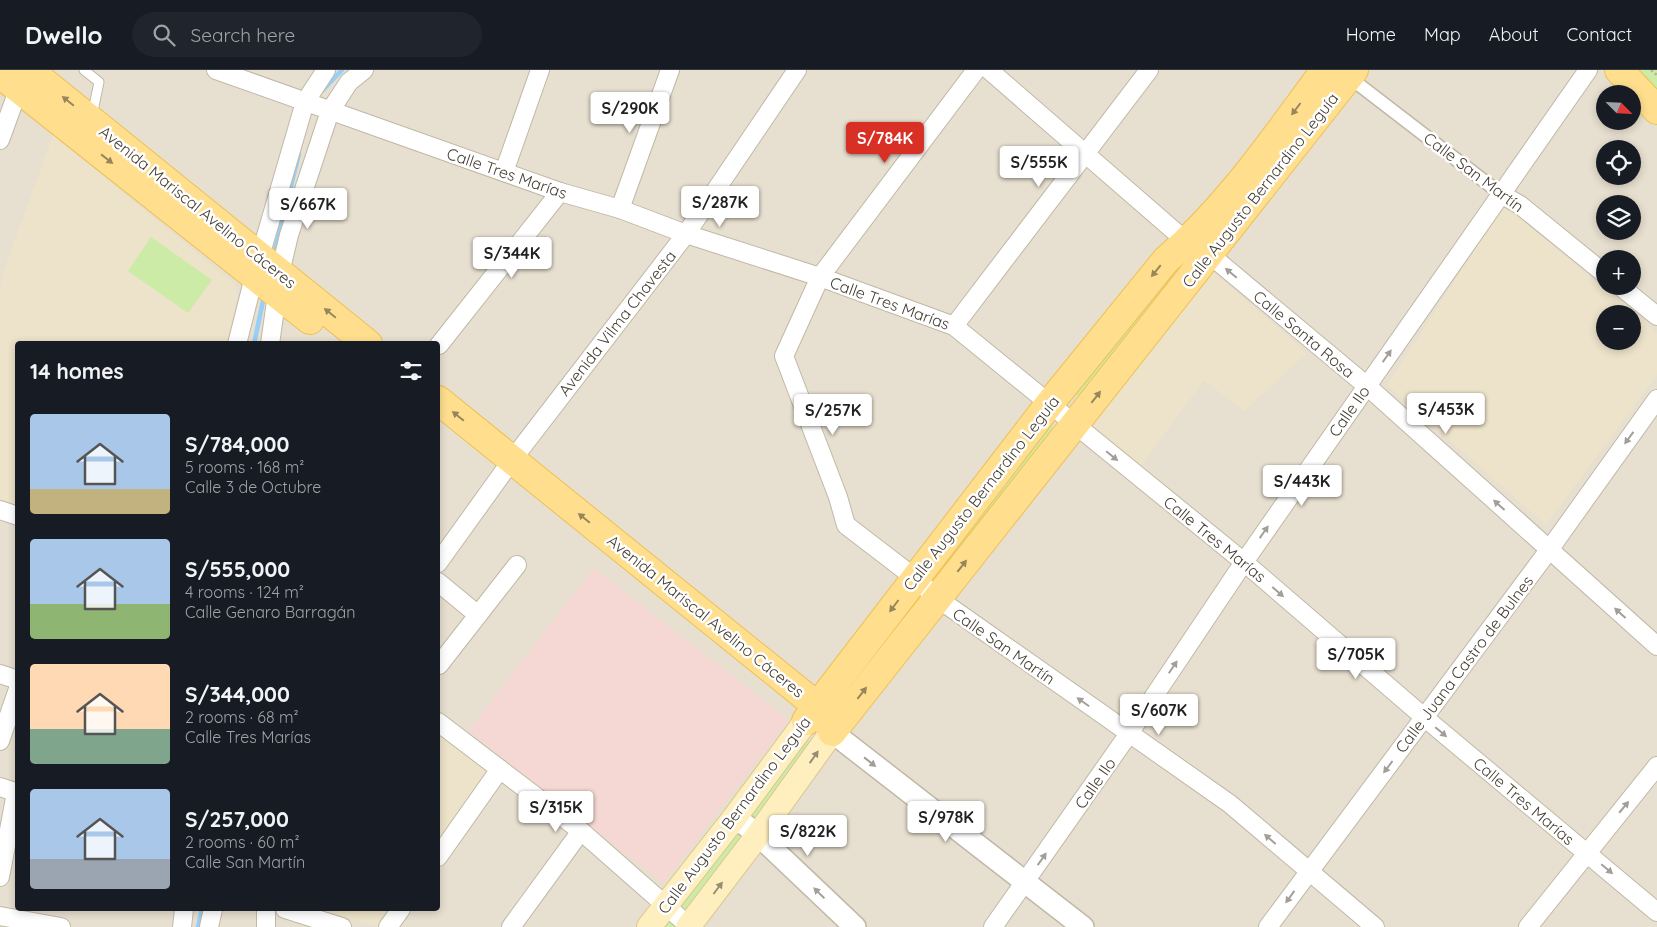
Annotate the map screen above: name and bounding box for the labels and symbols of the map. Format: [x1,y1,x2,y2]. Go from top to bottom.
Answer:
north arrow [1596,85,1641,130]
street label: Calle Augusto Bernardino Leguía [1178,88,1342,292]
pin: S/290K [589,92,671,134]
one-way arrow [61,96,74,107]
one-way arrow [1291,102,1302,115]
street label: Avenida Mariscal Avelino Cáceres [96,121,300,293]
pin: S/784K [844,122,926,164]
street label: Calle San Martín [1420,128,1528,216]
street label: Calle Tres Marías [444,143,570,203]
pin: S/555K [998,146,1080,188]
one-way arrow [100,153,113,164]
pin: S/287K [679,186,761,228]
pin: S/667K [267,188,349,230]
pin: S/344K [471,236,553,279]
street label: Avenida Vilma Chavesta [554,246,680,400]
one-way arrow [1151,265,1162,278]
one-way arrow [1225,267,1238,278]
street label: Calle Tres Marías [827,272,953,334]
street label: Calle Santa Rosa [1249,286,1359,382]
one-way arrow [324,308,337,319]
one-way arrow [1382,349,1392,363]
street label: Calle Ilo [1324,382,1374,440]
street label: Calle Augusto Bernardino Leguía [899,391,1063,595]
one-way arrow [1090,391,1101,404]
pin: S/453K [1405,392,1487,435]
pin: S/257K [792,394,874,436]
one-way arrow [452,411,465,422]
one-way arrow [1624,432,1634,445]
one-way arrow [1105,450,1118,461]
pin: S/443K [1261,464,1343,507]
street label: Calle Tres Marías [1160,492,1270,586]
one-way arrow [1494,499,1506,511]
one-way arrow [578,513,591,524]
one-way arrow [1259,526,1269,539]
street label: Avenida Mariscal Avelino Cáceres [604,530,808,702]
one-way arrow [957,560,968,573]
street label: Calle Juana Castro de Bulnes [1391,571,1537,757]
one-way arrow [1272,586,1285,597]
one-way arrow [889,599,899,613]
street label: Calle San Martín [949,603,1059,689]
one-way arrow [1615,607,1627,619]
pin: S/705K [1315,638,1397,680]
one-way arrow [1169,660,1178,674]
one-way arrow [856,687,867,700]
pin: S/607K [1118,694,1200,736]
one-way arrow [1076,697,1090,707]
street label: Calle Augusto Bernardino Leguía [653,712,815,918]
one-way arrow [1435,726,1448,737]
one-way arrow [808,751,819,764]
street label: Calle Tres Marías [1469,753,1579,849]
street label: Calle Ilo [1070,754,1120,812]
one-way arrow [863,756,876,767]
one-way arrow [1382,760,1393,773]
pin: S/315K [515,790,597,833]
pin: S/978K [905,800,987,843]
one-way arrow [1618,800,1629,813]
pin: S/822K [767,814,849,857]
one-way arrow [1265,833,1277,845]
one-way arrow [1037,852,1047,866]
one-way arrow [1600,864,1613,875]
one-way arrow [712,882,723,895]
one-way arrow [814,887,826,899]
one-way arrow [1285,890,1295,904]

